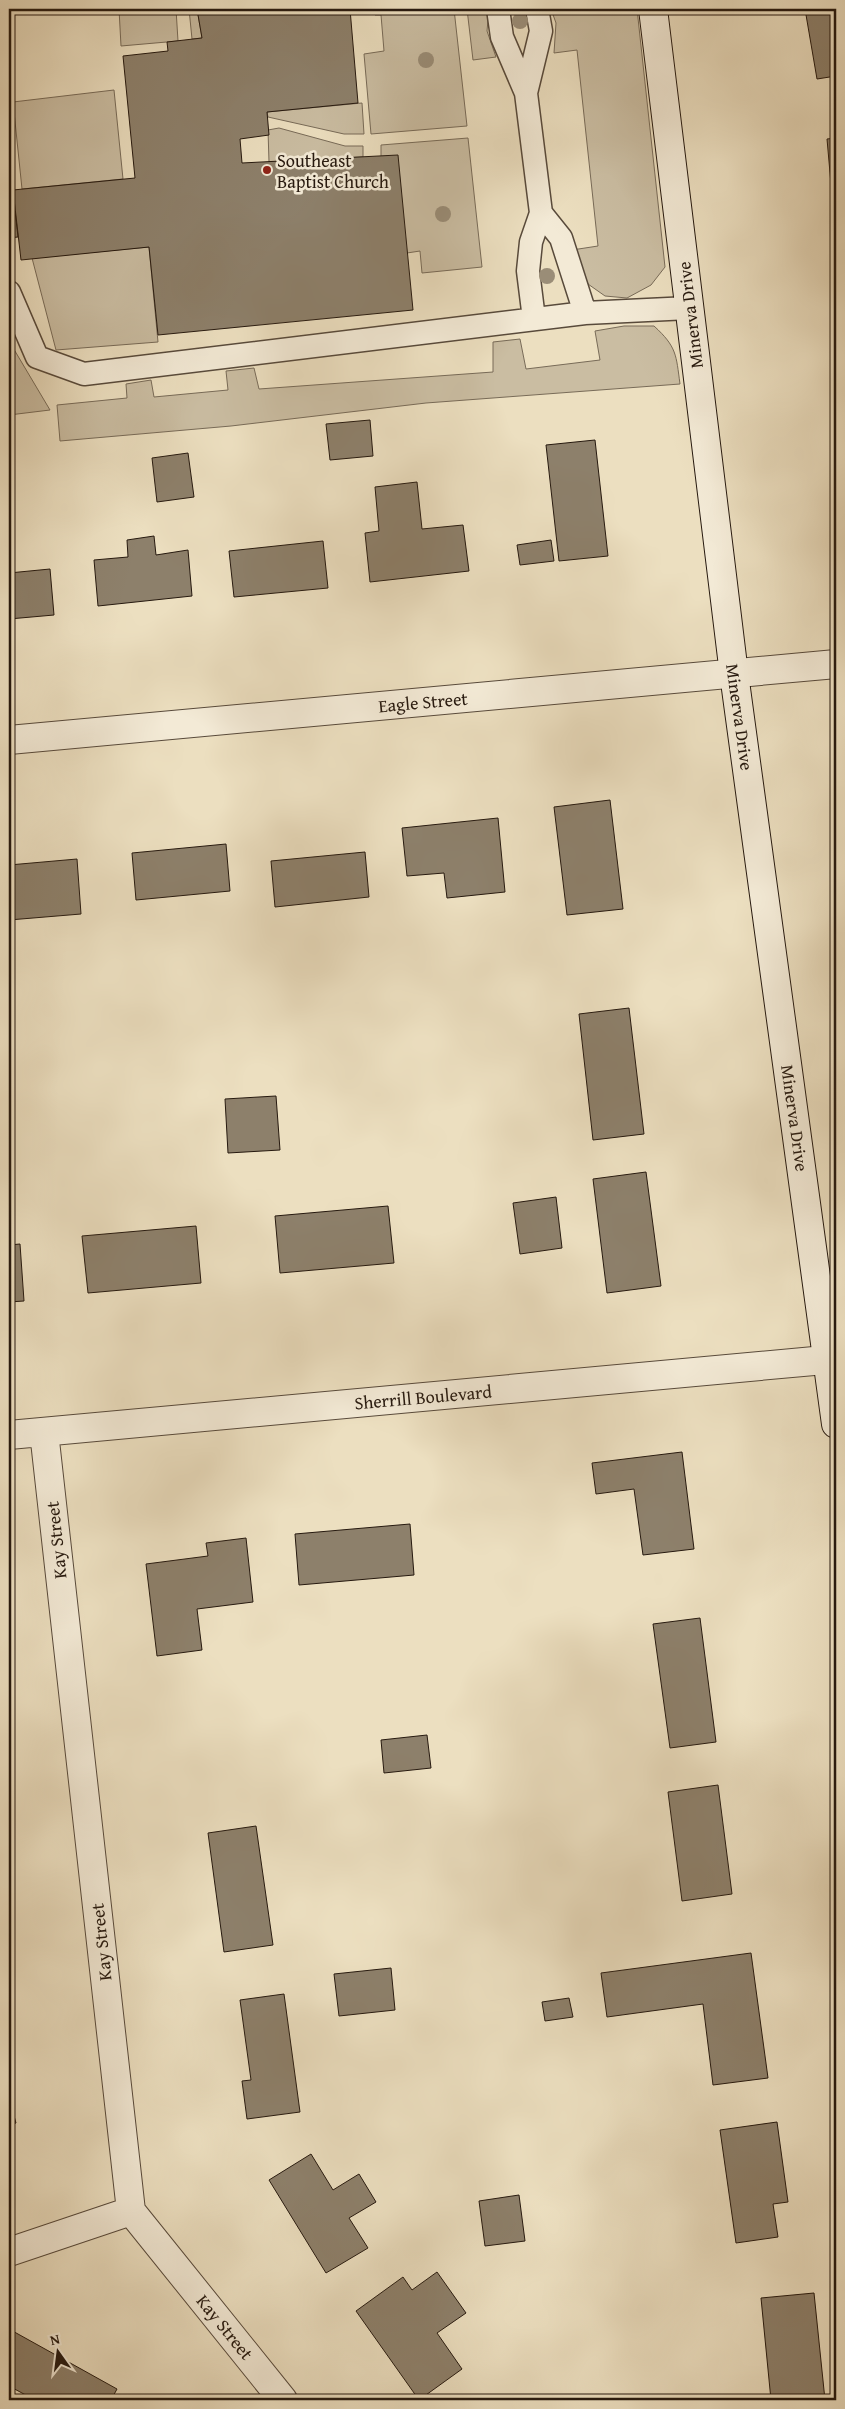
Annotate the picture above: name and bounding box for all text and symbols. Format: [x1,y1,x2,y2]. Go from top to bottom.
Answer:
place label: Southeast Baptist Church [277,147,389,195]
marker: Southeast Baptist Church [261,164,273,176]
street label: Minerva Drive [670,260,710,370]
street label: Minerva Drive [719,662,761,772]
street label: Eagle Street [377,685,469,719]
street label: Minerva Drive [774,1063,816,1173]
street label: Sherrill Boulevard [353,1378,493,1416]
street label: Kay Street [38,1499,73,1580]
street label: Kay Street [83,1901,118,1982]
street label: Kay Street [190,2288,260,2366]
north arrow [32,2326,82,2376]
text: N [48,2328,62,2350]

